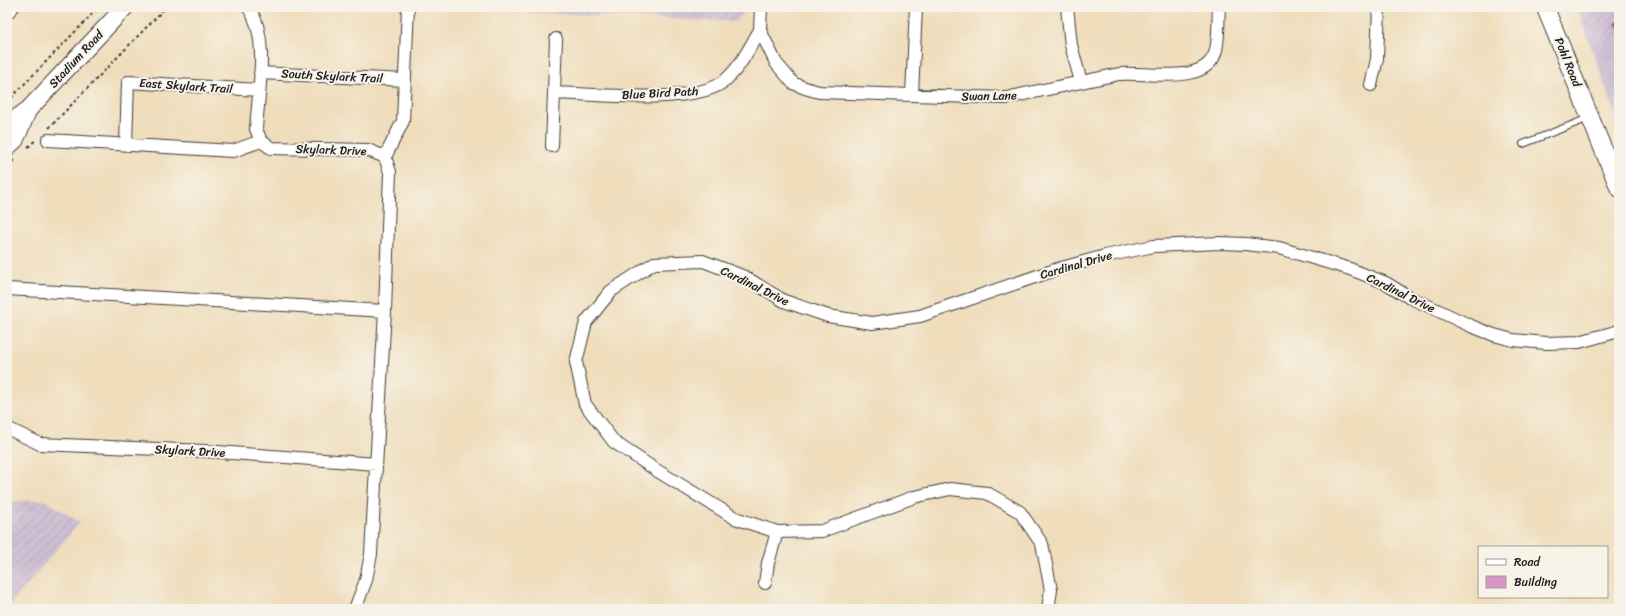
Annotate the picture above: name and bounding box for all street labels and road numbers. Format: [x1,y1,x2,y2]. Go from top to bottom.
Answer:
street label: Stadium Road [43,24,110,93]
street label: Pohl Road [1548,34,1588,91]
street label: South Skylark Trail [281,62,384,90]
street label: East Skylark Trail [138,72,234,100]
street label: Blue Bird Path [621,80,699,106]
street label: Swan Lane [961,85,1017,107]
street label: Skylark Drive [295,138,367,162]
street label: Cardinal Drive [1037,244,1115,286]
street label: Cardinal Drive [717,260,793,312]
street label: Cardinal Drive [1363,267,1439,319]
street label: Skylark Drive [154,438,226,464]

